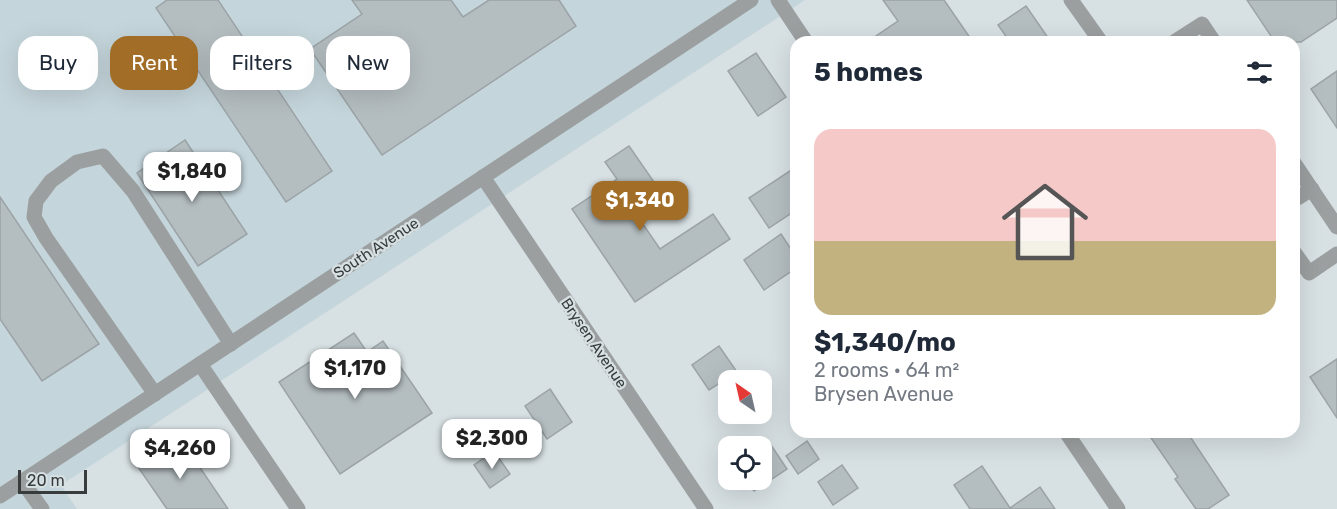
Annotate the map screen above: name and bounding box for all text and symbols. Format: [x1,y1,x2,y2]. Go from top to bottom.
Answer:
chip: Buy [18,36,98,90]
chip: Rent [110,36,198,90]
chip: Filters [210,36,314,90]
chip: New [326,36,410,90]
icon: filters [1243,56,1276,89]
text: 5 homes [814,57,923,88]
pin: $1,840 [143,152,241,203]
text: $1,840 [157,159,227,183]
icon: home [991,168,1099,276]
pin: $1,340 [591,181,689,232]
text: $1,340 [605,188,675,212]
street label: South Avenue [330,214,422,282]
street label: Brysen Avenue [557,295,631,391]
text: $1,340/mo [814,327,956,358]
pin: $1,170 [306,349,404,400]
text: $1,170 [324,356,386,380]
text: 2 rooms · 64 m² [814,358,959,382]
north arrow [718,370,772,424]
map controls [718,370,772,490]
text: Brysen Avenue [814,382,954,406]
pin: $2,300 [443,419,541,470]
text: $2,300 [456,426,528,450]
pin: $4,260 [131,429,229,480]
text: $4,260 [144,436,216,460]
button: locate [718,436,772,490]
scale bar [18,467,87,494]
text: 20 m [27,471,65,490]

